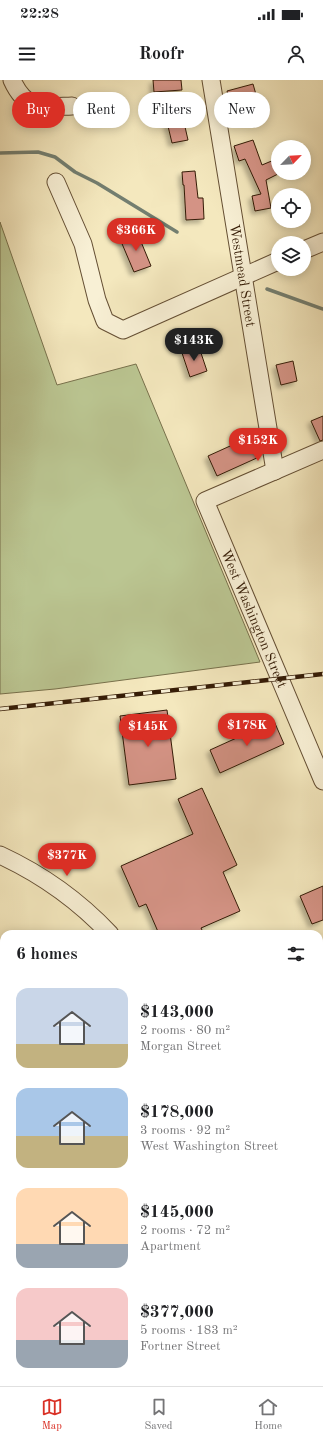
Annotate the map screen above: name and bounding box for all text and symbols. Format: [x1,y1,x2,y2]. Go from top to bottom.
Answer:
text: 22:28 [20,7,59,22]
icon: menu [16,43,38,65]
icon: person [285,43,307,65]
text: Roofr [139,45,184,63]
chip: Buy [12,92,65,128]
chip: Rent [73,92,130,128]
chip: Filters [138,92,206,128]
chip: New [214,92,270,128]
north arrow [271,140,311,180]
map controls [271,140,311,276]
button: locate [271,188,311,228]
pin: $366K [108,218,164,252]
street label: Westmead Street [227,223,257,328]
text: $366K [116,224,156,237]
button: layers [271,236,311,276]
pin: $143K [166,328,222,362]
text: $143K [174,334,214,347]
pin: $152K [230,428,286,462]
text: $152K [238,434,278,447]
street label: West Washington Street [218,548,289,690]
pin: $178K [219,713,275,747]
pin: $145K [120,714,176,748]
text: $178K [227,719,267,732]
text: $145K [128,720,168,733]
pin: $377K [39,843,95,877]
text: $377K [47,849,87,862]
icon: filters [285,943,307,965]
text: 6 homes [16,946,78,963]
icon: home [48,1004,96,1052]
text: $143,000 [140,1004,214,1021]
text: 2 rooms · 80 m² [140,1024,230,1037]
text: Morgan Street [140,1040,221,1053]
icon: home [48,1104,96,1152]
text: $178,000 [140,1104,214,1121]
text: 3 rooms · 92 m² [140,1124,230,1137]
text: West Washington Street [140,1140,278,1153]
icon: home [48,1204,96,1252]
text: $145,000 [140,1204,214,1221]
text: 2 rooms · 72 m² [140,1224,230,1237]
text: Apartment [140,1240,201,1253]
icon: home [48,1304,96,1352]
text: $377,000 [140,1304,214,1321]
text: 5 rooms · 183 m² [140,1324,238,1337]
text: Fortner Street [140,1340,221,1353]
tab: Map [41,1396,63,1434]
tab: Saved [145,1396,173,1434]
tab: Home [254,1396,282,1434]

